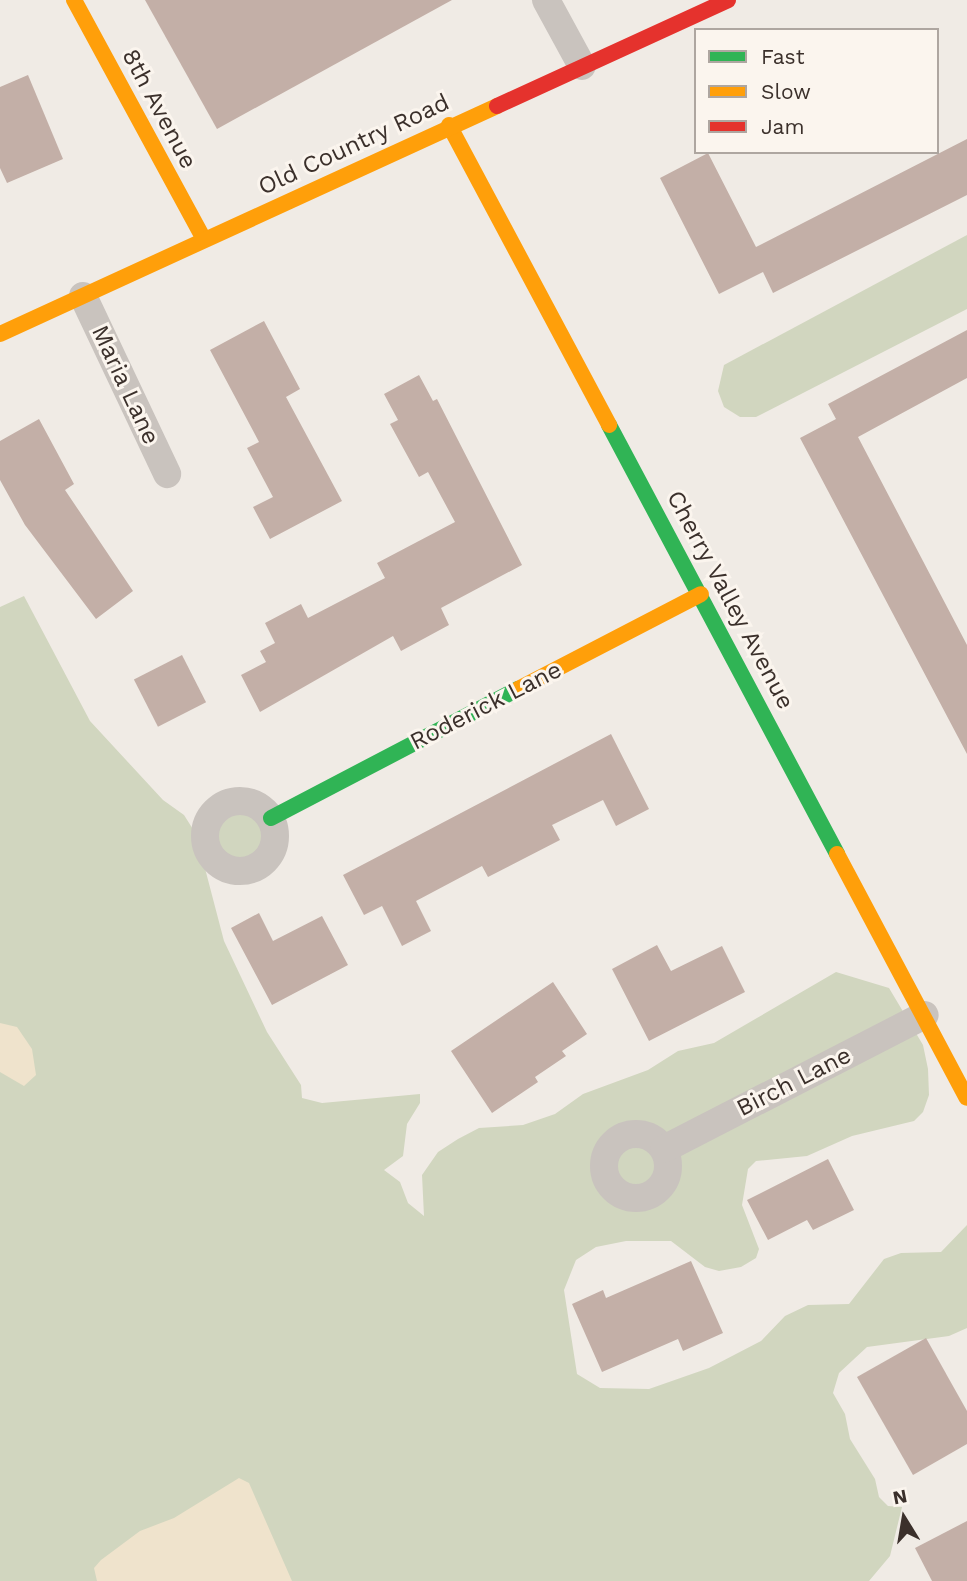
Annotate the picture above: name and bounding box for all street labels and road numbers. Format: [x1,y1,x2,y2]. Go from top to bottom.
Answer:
street label: 8th Avenue [115,44,203,174]
street label: Old Country Road [254,88,454,202]
street label: Maria Lane [85,321,165,449]
street label: Cherry Valley Avenue [659,484,801,716]
street label: Roderick Lane [405,655,567,757]
street label: Birch Lane [732,1041,856,1123]

